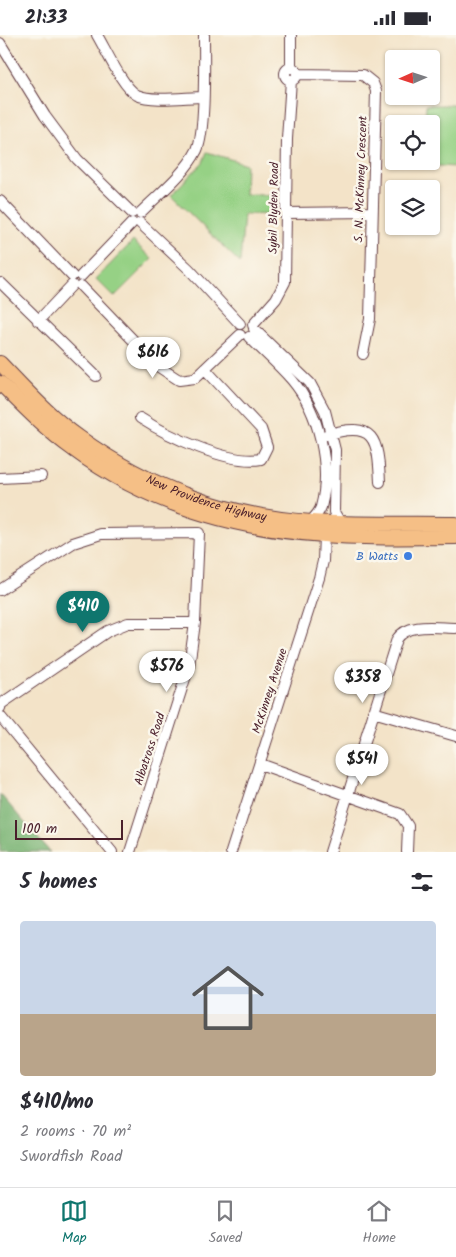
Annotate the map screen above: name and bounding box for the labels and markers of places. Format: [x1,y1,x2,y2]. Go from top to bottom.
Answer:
pin: $616 [123,337,183,379]
place label: B Watts [356,547,398,566]
marker: B Watts [402,550,414,562]
pin: $410 [53,591,113,633]
pin: $576 [137,651,197,693]
pin: $358 [333,661,393,704]
pin: $541 [332,743,392,786]

